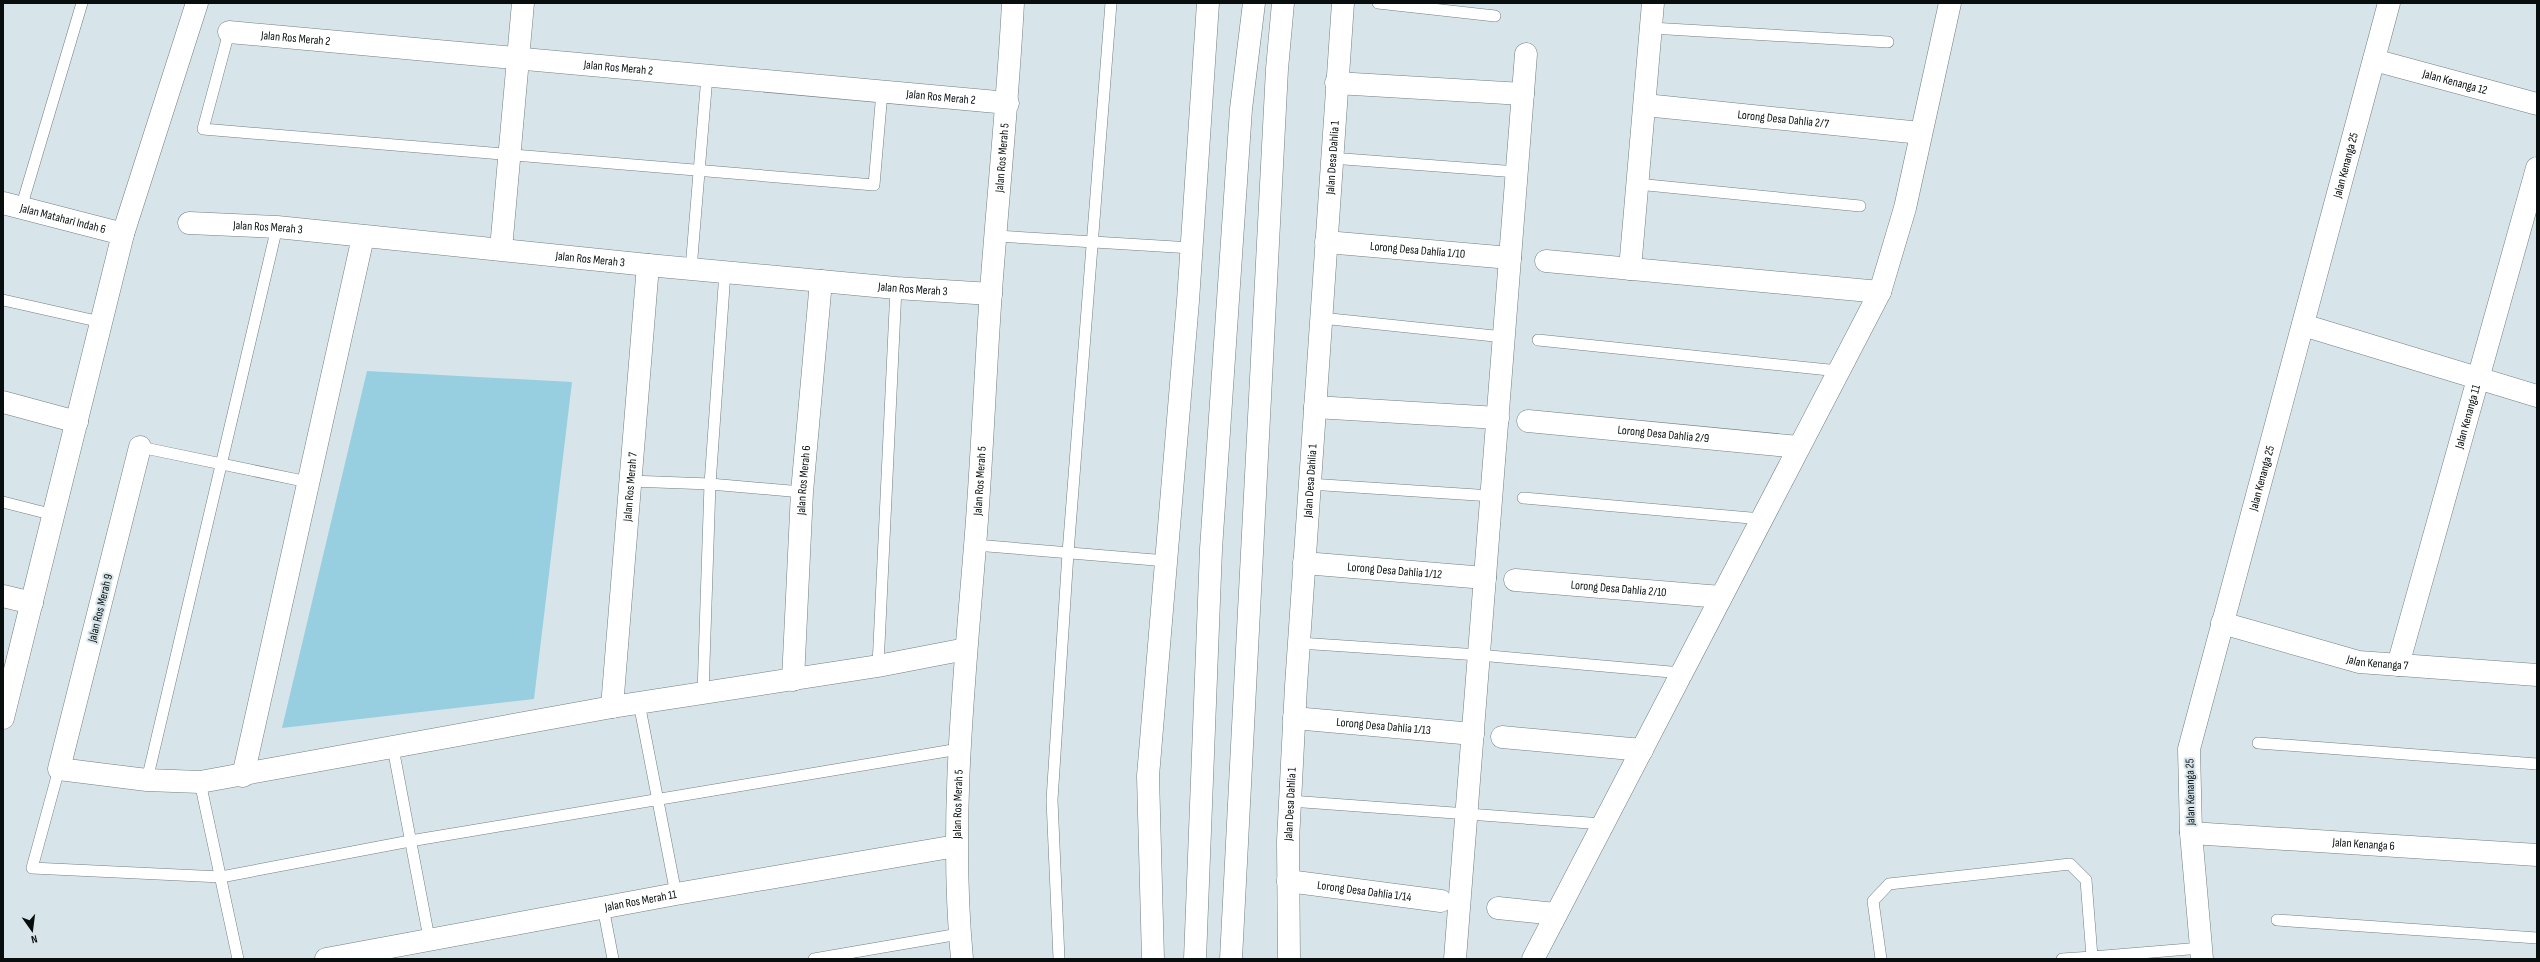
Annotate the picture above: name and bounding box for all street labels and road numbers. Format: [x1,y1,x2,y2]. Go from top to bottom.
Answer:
street label: Jalan Ros Merah 2 [259,28,331,49]
street label: Jalan Ros Merah 2 [582,57,654,79]
street label: Jalan Kenanga 12 [2420,66,2489,98]
street label: Jalan Ros Merah 2 [905,87,976,108]
street label: Lorong Desa Dahlia 2/7 [1737,107,1830,132]
street label: Jalan Desa Dahlia 1 [1323,119,1343,196]
street label: Jalan Ros Merah 5 [992,122,1013,194]
street label: Jalan Kenanga 25 [2330,131,2362,200]
street label: Jalan Matahari Indah 6 [17,200,107,237]
street label: Jalan Ros Merah 3 [232,218,303,238]
street label: Lorong Desa Dahlia 1/10 [1369,239,1466,262]
street label: Jalan Ros Merah 3 [554,248,626,271]
street label: Jalan Ros Merah 3 [876,279,948,299]
street label: Jalan Kenanga 11 [2452,382,2484,451]
street label: Lorong Desa Dahlia 2/9 [1617,423,1710,446]
street label: Jalan Desa Dahlia 1 [1301,443,1321,519]
street label: Jalan Kenanga 25 [2246,444,2278,513]
street label: Jalan Ros Merah 6 [794,445,814,516]
street label: Jalan Ros Merah 5 [970,446,990,517]
street label: Jalan Ros Merah 7 [620,451,641,523]
street label: Lorong Desa Dahlia 1/12 [1347,560,1443,582]
street label: Jalan Ros Merah 9 [85,572,116,645]
street label: Lorong Desa Dahlia 2/10 [1570,578,1667,600]
street label: Jalan Kenanga 7 [2344,652,2409,674]
street label: Lorong Desa Dahlia 1/13 [1336,715,1432,738]
street label: Jalan Kenanga 25 [2182,758,2199,827]
street label: Jalan Desa Dahlia 1 [1281,766,1300,842]
street label: Jalan Ros Merah 5 [950,769,967,840]
street label: Jalan Kenanga 6 [2331,835,2395,854]
street label: Lorong Desa Dahlia 1/14 [1316,878,1412,905]
street label: Jalan Ros Merah 11 [602,887,679,915]

